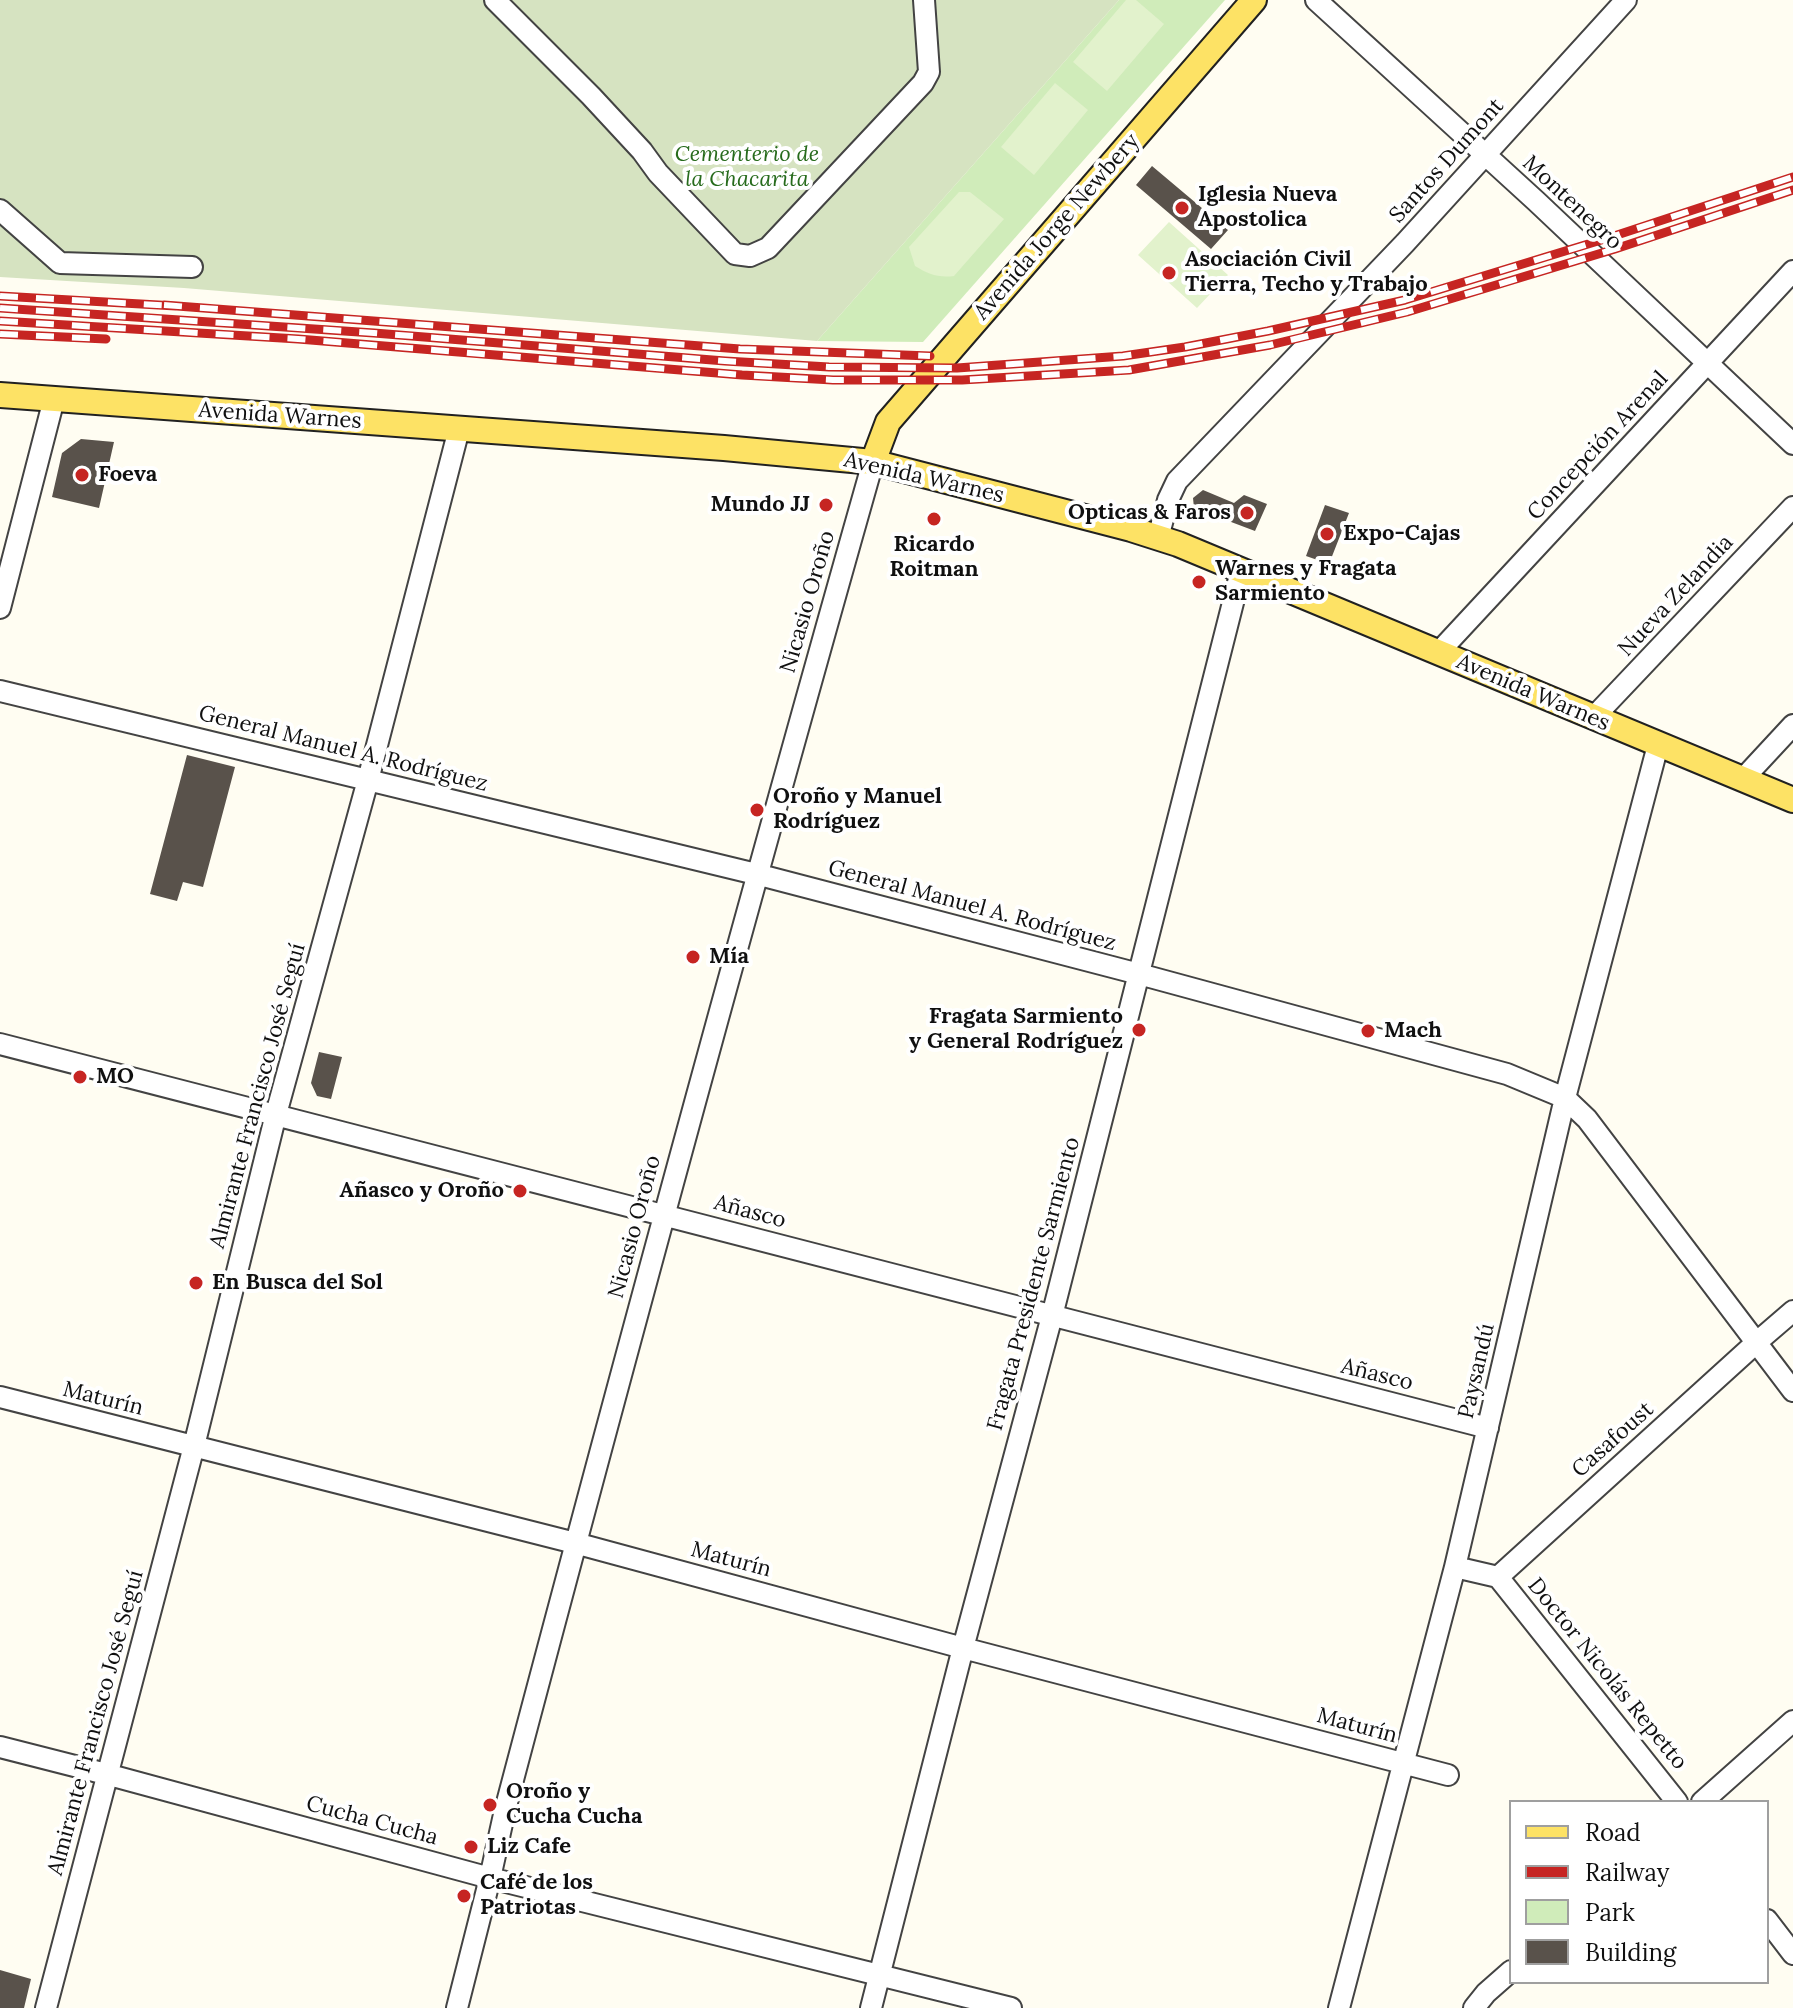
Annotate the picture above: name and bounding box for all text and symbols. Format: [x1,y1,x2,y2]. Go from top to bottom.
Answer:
street label: Santos Dumont [1384,93,1510,229]
street label: Avenida Jorge Newbery [969,128,1145,326]
park label: Cementerio de la Chacarita [675,142,819,194]
street label: Montenegro [1517,150,1627,256]
place label: Iglesia Nueva Apostolica [1198,182,1337,234]
marker: Iglesia Nueva Apostolica [1173,199,1191,217]
place label: Asociación Civil Tierra, Techo y Trabajo [1185,247,1428,298]
marker: Asociación Civil Tierra, Techo y Trabajo [1160,264,1178,282]
street label: Concepción Arenal [1522,366,1674,526]
street label: Avenida Warnes [198,397,362,435]
street label: Avenida Warnes [841,447,1007,509]
place label: Foeva [98,462,157,488]
marker: Foeva [73,466,91,484]
place label: Mundo JJ [711,492,810,518]
marker: Mundo JJ [817,496,835,514]
place label: Opticas & Faros [1068,500,1231,526]
marker: Opticas & Faros [1238,504,1256,522]
marker: Ricardo Roitman [925,510,943,528]
place label: Expo-Cajas [1343,521,1460,547]
marker: Expo-Cajas [1318,525,1336,543]
street label: Nicasio Oroño [775,528,841,676]
street label: Nueva Zelandia [1613,530,1739,662]
place label: Ricardo Roitman [889,532,979,584]
place label: Warnes y Fragata Sarmiento [1215,556,1397,608]
marker: Warnes y Fragata Sarmiento [1190,573,1208,591]
street label: Avenida Warnes [1453,649,1613,737]
street label: General Manuel A. Rodríguez [196,700,490,798]
place label: Oroño y Manuel Rodríguez [773,784,942,836]
marker: Oroño y Manuel Rodríguez [748,801,766,819]
street label: General Manuel A. Rodríguez [825,855,1119,957]
street label: Almirante Francisco José Seguí [205,941,311,1251]
place label: Mía [709,944,749,970]
marker: Mía [684,948,702,966]
place label: Fragata Sarmiento y General Rodríguez [909,1004,1123,1056]
place label: Mach [1384,1018,1442,1044]
marker: Fragata Sarmiento y General Rodríguez [1130,1021,1148,1039]
marker: Mach [1359,1022,1377,1040]
place label: MO [96,1064,134,1090]
marker: MO [71,1068,89,1086]
street label: Fragata Presidente Sarmiento [982,1134,1086,1434]
street label: Nicasio Oroño [603,1153,667,1301]
place label: Añasco y Oroño [339,1178,504,1204]
marker: Añasco y Oroño [511,1182,529,1200]
street label: Añasco [711,1190,789,1234]
place label: En Busca del Sol [212,1270,383,1296]
marker: En Busca del Sol [187,1274,205,1292]
street label: Paysandú [1453,1321,1501,1421]
street label: Añasco [1338,1353,1416,1397]
street label: Maturín [60,1376,146,1422]
street label: Casafoust [1567,1397,1659,1483]
street label: Maturín [688,1537,774,1583]
street label: Almirante Francisco José Seguí [43,1568,149,1878]
street label: Doctor Nicolás Repetto [1522,1573,1692,1775]
street label: Maturín [1314,1703,1400,1749]
place label: Oroño y Cucha Cucha [506,1779,642,1830]
street label: Cucha Cucha [303,1791,441,1851]
marker: Oroño y Cucha Cucha [481,1796,499,1814]
legend [1509,1800,1769,1984]
text: Road [1585,1817,1641,1848]
place label: Liz Cafe [487,1834,571,1860]
marker: Liz Cafe [462,1838,480,1856]
text: Railway [1585,1857,1669,1888]
place label: Café de los Patriotas [480,1870,593,1922]
marker: Café de los Patriotas [455,1887,473,1905]
text: Park [1585,1897,1635,1928]
text: Building [1585,1937,1676,1968]

